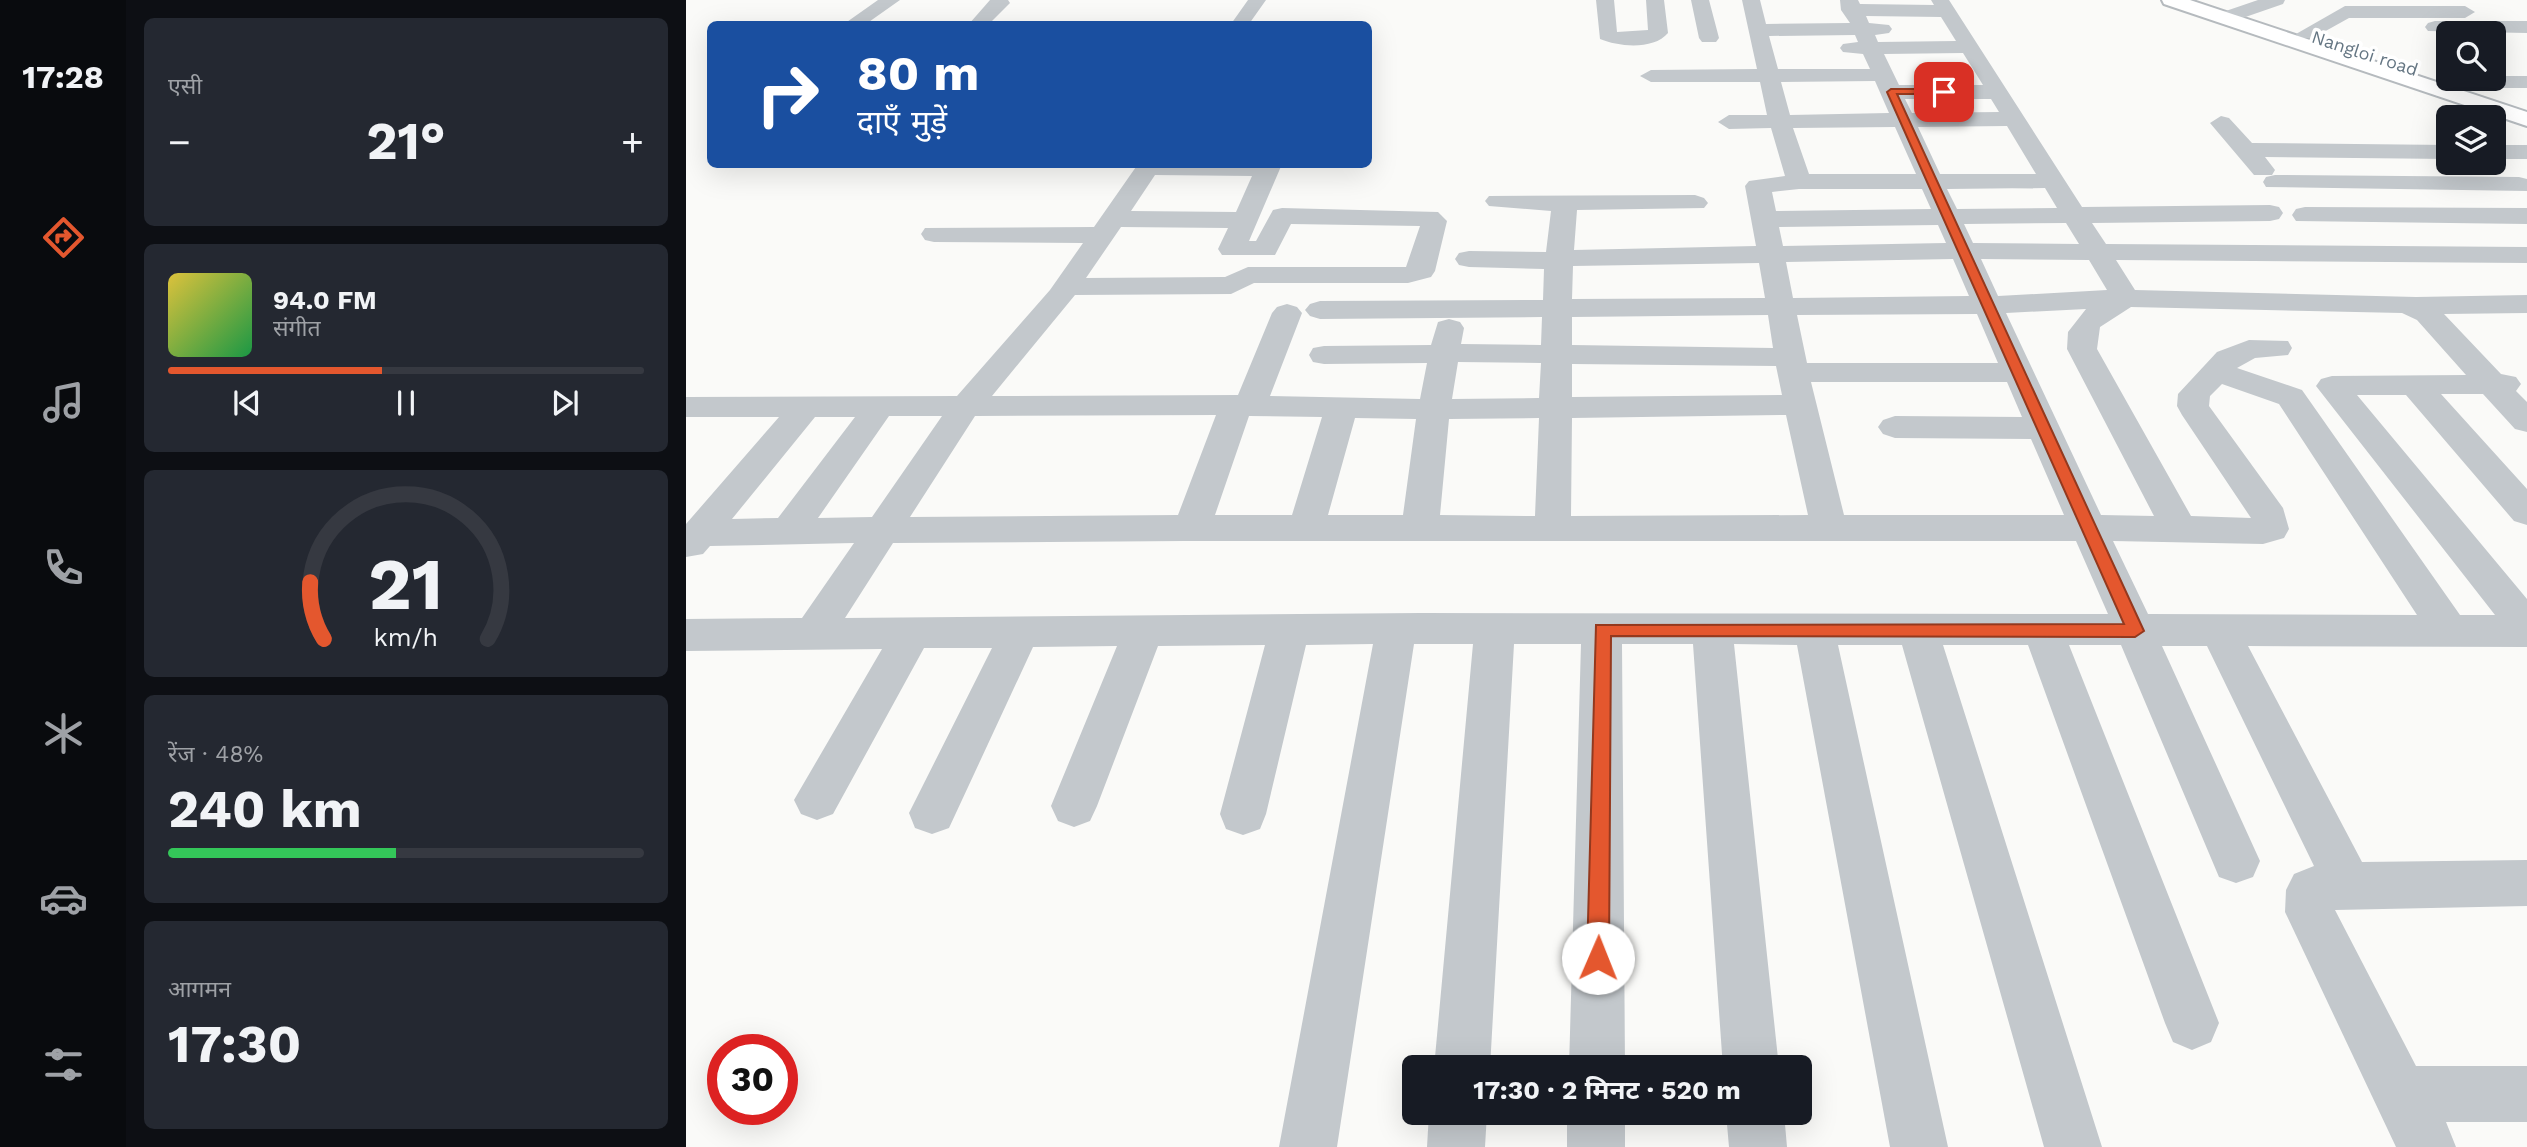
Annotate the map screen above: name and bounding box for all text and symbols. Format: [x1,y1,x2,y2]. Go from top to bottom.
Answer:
map controls [2436,21,2506,175]
button: search [2436,21,2506,91]
street label: Nangloi road [2309,26,2421,80]
text: 80 m [857,44,979,102]
icon: right [742,49,833,140]
text: 17:28 [22,58,104,96]
pin [1914,62,1974,122]
text: एसी [168,73,202,100]
icon: arrive [1925,73,1963,111]
text: दाएँ मुड़ें [857,103,947,141]
button: layers [2436,105,2506,175]
text: 21° [366,111,446,172]
text: − [168,120,191,164]
text: + [621,120,644,164]
icon: directions [39,213,88,262]
text: 94.0 FM [273,285,377,315]
text: संगीत [273,315,321,342]
icon: music [39,378,88,427]
icon: previous [228,384,266,422]
icon: pause [387,384,425,422]
icon: next [546,384,584,422]
text: 21 [369,542,443,628]
icon: phone [39,543,88,592]
text: km/h [374,623,438,652]
icon: climate [39,709,88,758]
text: रेंज · 48% [168,741,263,768]
text: 240 km [168,779,362,840]
icon: car [39,874,88,923]
position arrow [1561,921,1635,995]
text: आगमन [168,976,231,1003]
text: 17:30 [168,1014,301,1075]
speed limit sign: 30 [707,1034,798,1125]
icon: filters [39,1040,88,1089]
text: 17:30 · 2 मिनट · 520 m [1473,1075,1741,1105]

